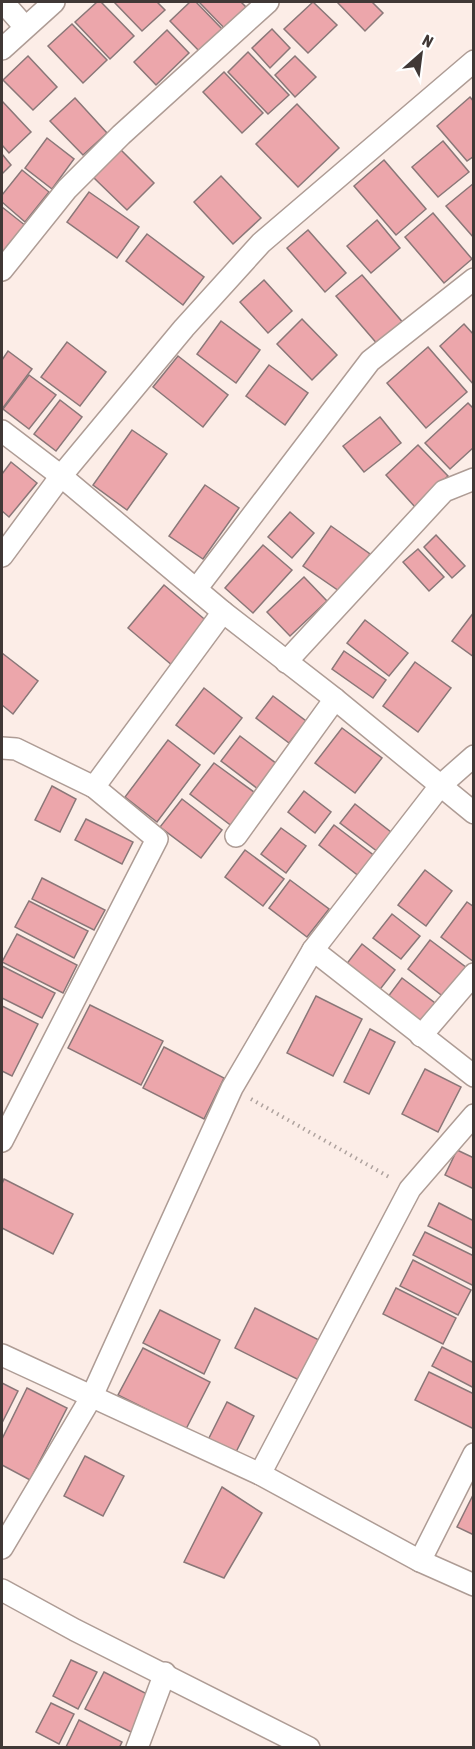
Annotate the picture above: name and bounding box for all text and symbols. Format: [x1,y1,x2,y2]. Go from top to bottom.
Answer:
north arrow [391,24,451,84]
text: N [420,31,436,51]

